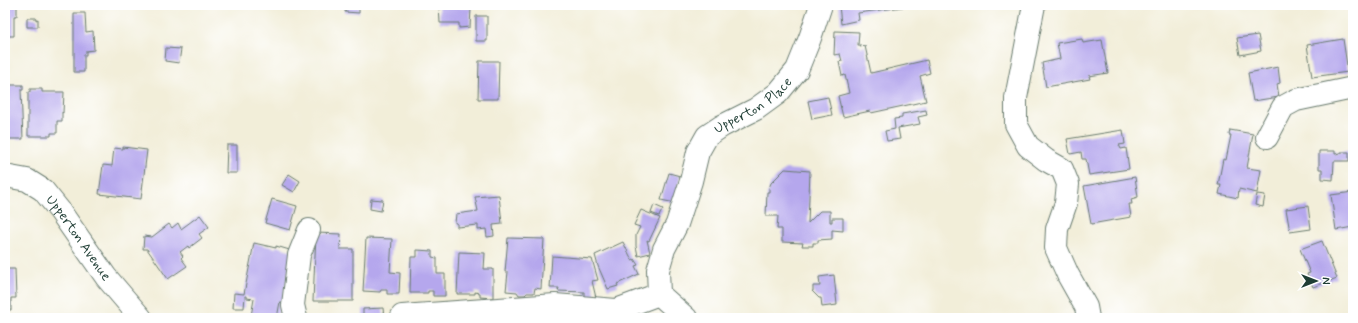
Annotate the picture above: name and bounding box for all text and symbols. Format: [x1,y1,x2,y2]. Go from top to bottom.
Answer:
street label: Upperton Place [710,74,796,138]
street label: Upperton Avenue [42,191,115,285]
north arrow [1296,261,1336,301]
text: N [1318,277,1332,285]

